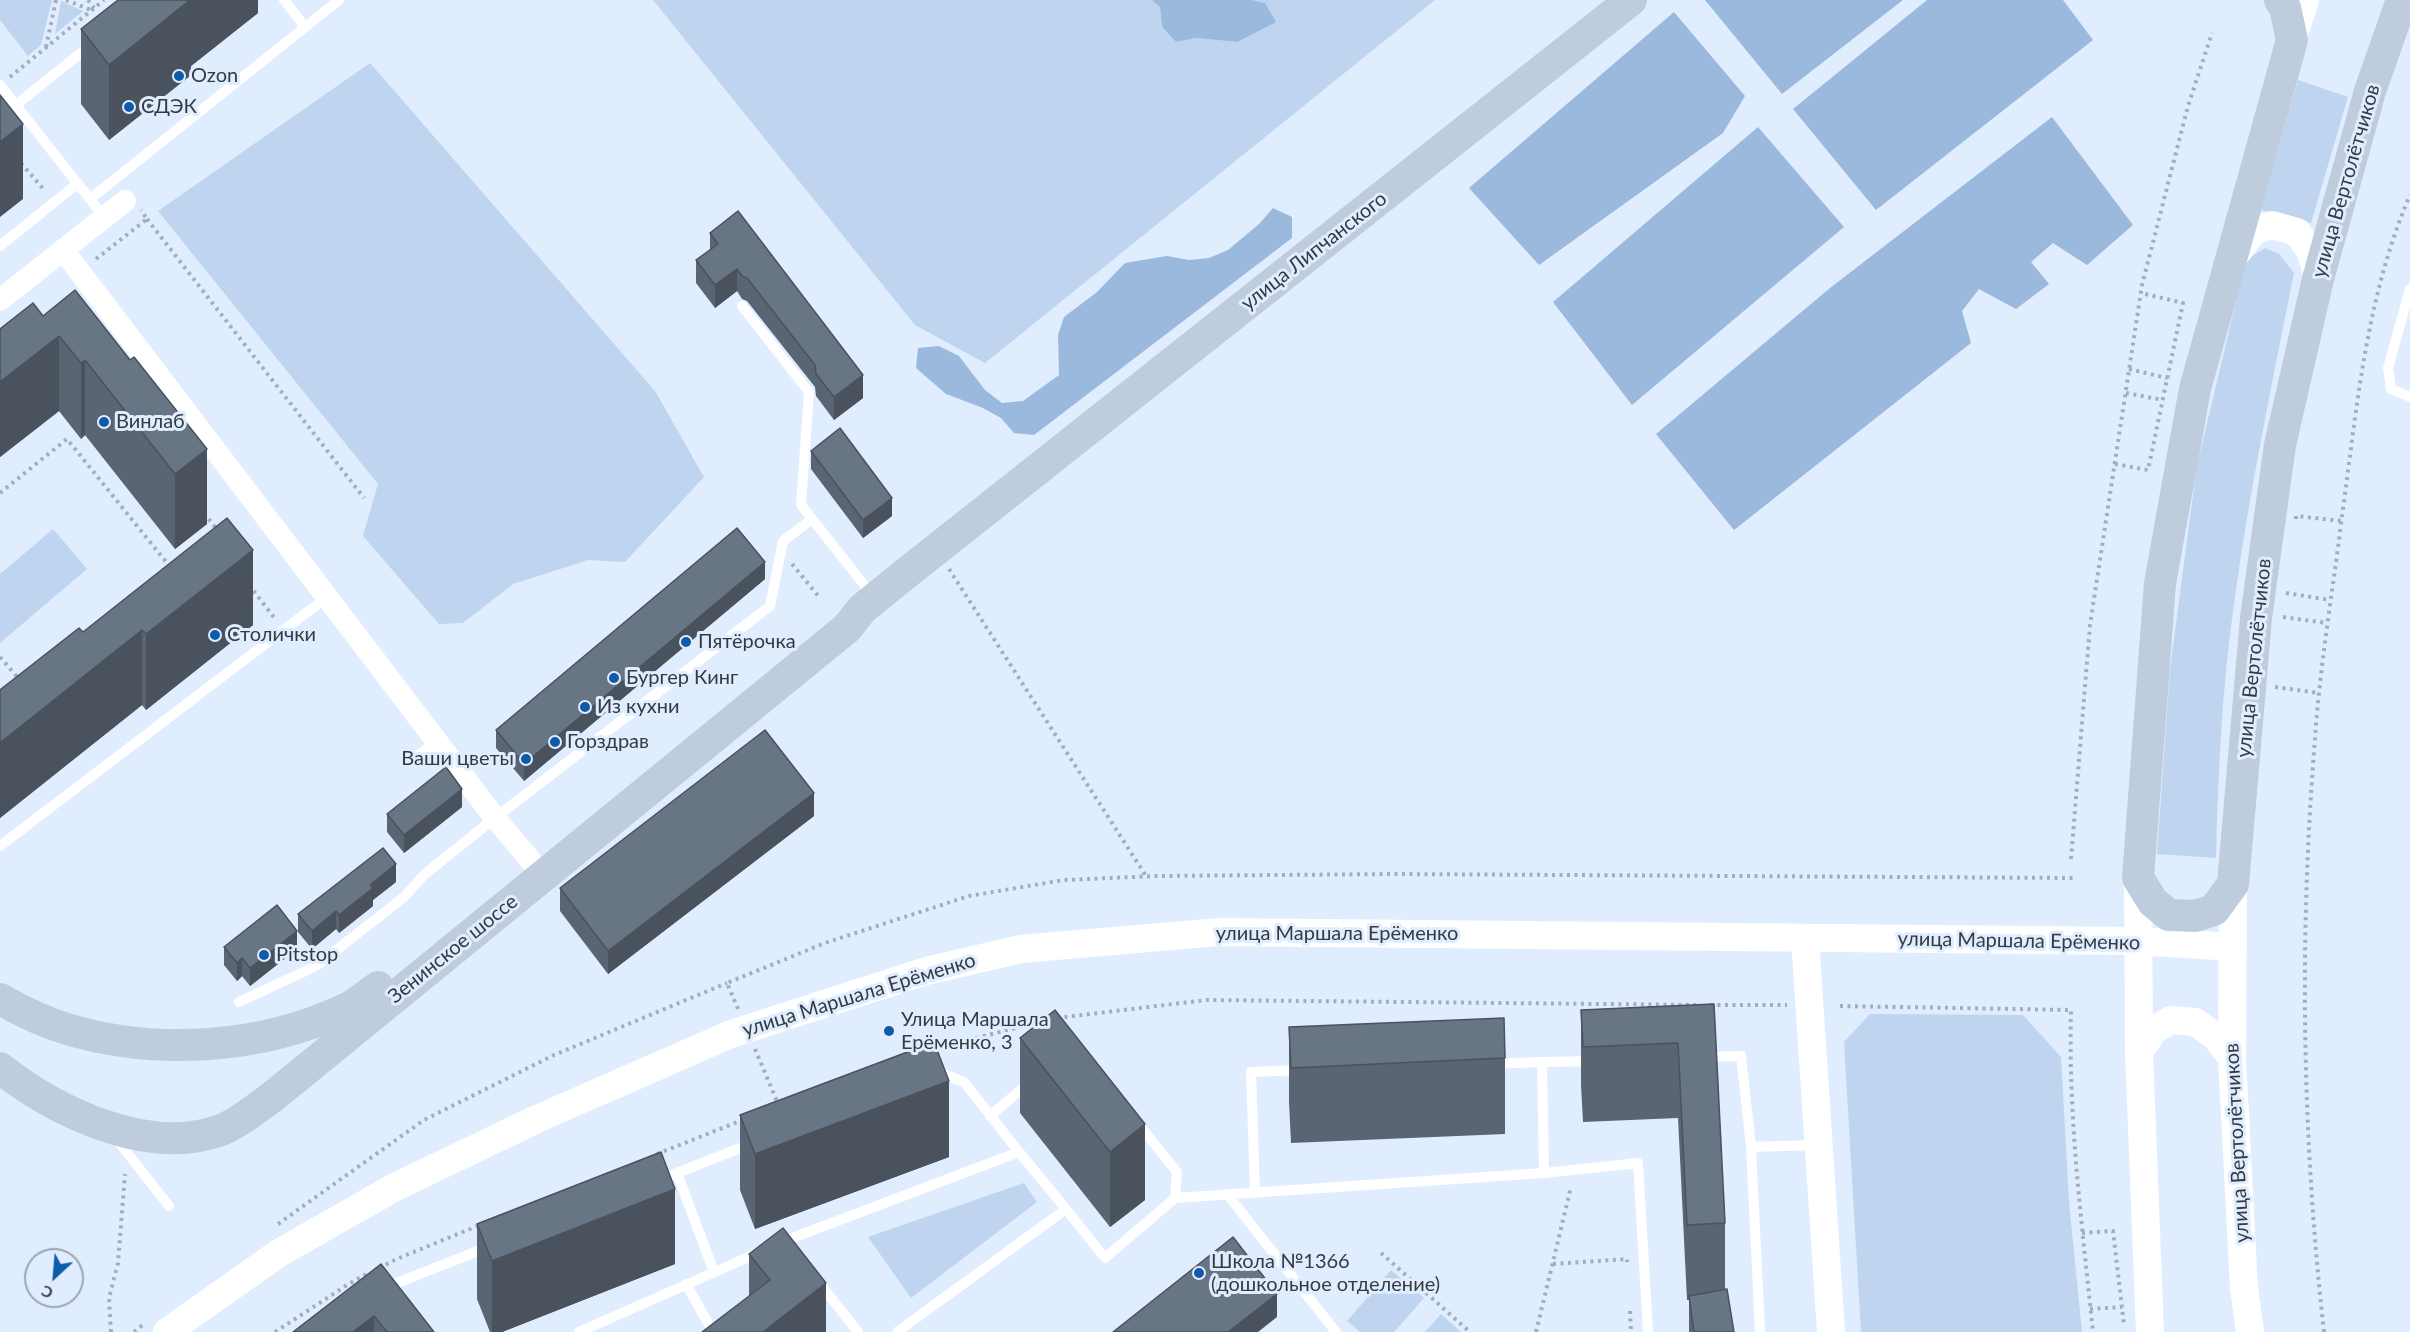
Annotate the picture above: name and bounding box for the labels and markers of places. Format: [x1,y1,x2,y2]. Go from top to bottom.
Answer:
place label: Ozon [191,64,238,88]
marker: Ozon [172,69,186,83]
place label: СДЭК [141,95,197,119]
marker: СДЭК [122,100,136,114]
place label: Винлаб [116,410,185,434]
marker: Винлаб [97,415,111,429]
place label: Столички [227,623,316,647]
marker: Столички [208,628,222,642]
place label: Пятёрочка [698,630,796,654]
marker: Пятёрочка [679,635,693,649]
place label: Бургер Кинг [626,666,738,690]
marker: Бургер Кинг [607,671,621,685]
place label: Из кухни [597,695,679,719]
marker: Из кухни [578,700,592,714]
place label: Горздрав [567,730,649,754]
marker: Горздрав [548,735,562,749]
place label: Ваши цветы [401,747,514,771]
marker: Ваши цветы [519,752,533,766]
place label: Pitstop [276,943,338,967]
marker: Pitstop [257,948,271,962]
place label: Улица Маршала Ерёменко, 3 [901,1008,1049,1055]
marker: Улица Маршала Ерёменко, 3 [882,1024,896,1038]
place label: Школа №1366 (дошкольное отделение) [1211,1250,1440,1297]
marker: Школа №1366 (дошкольное отделение) [1192,1266,1206,1280]

